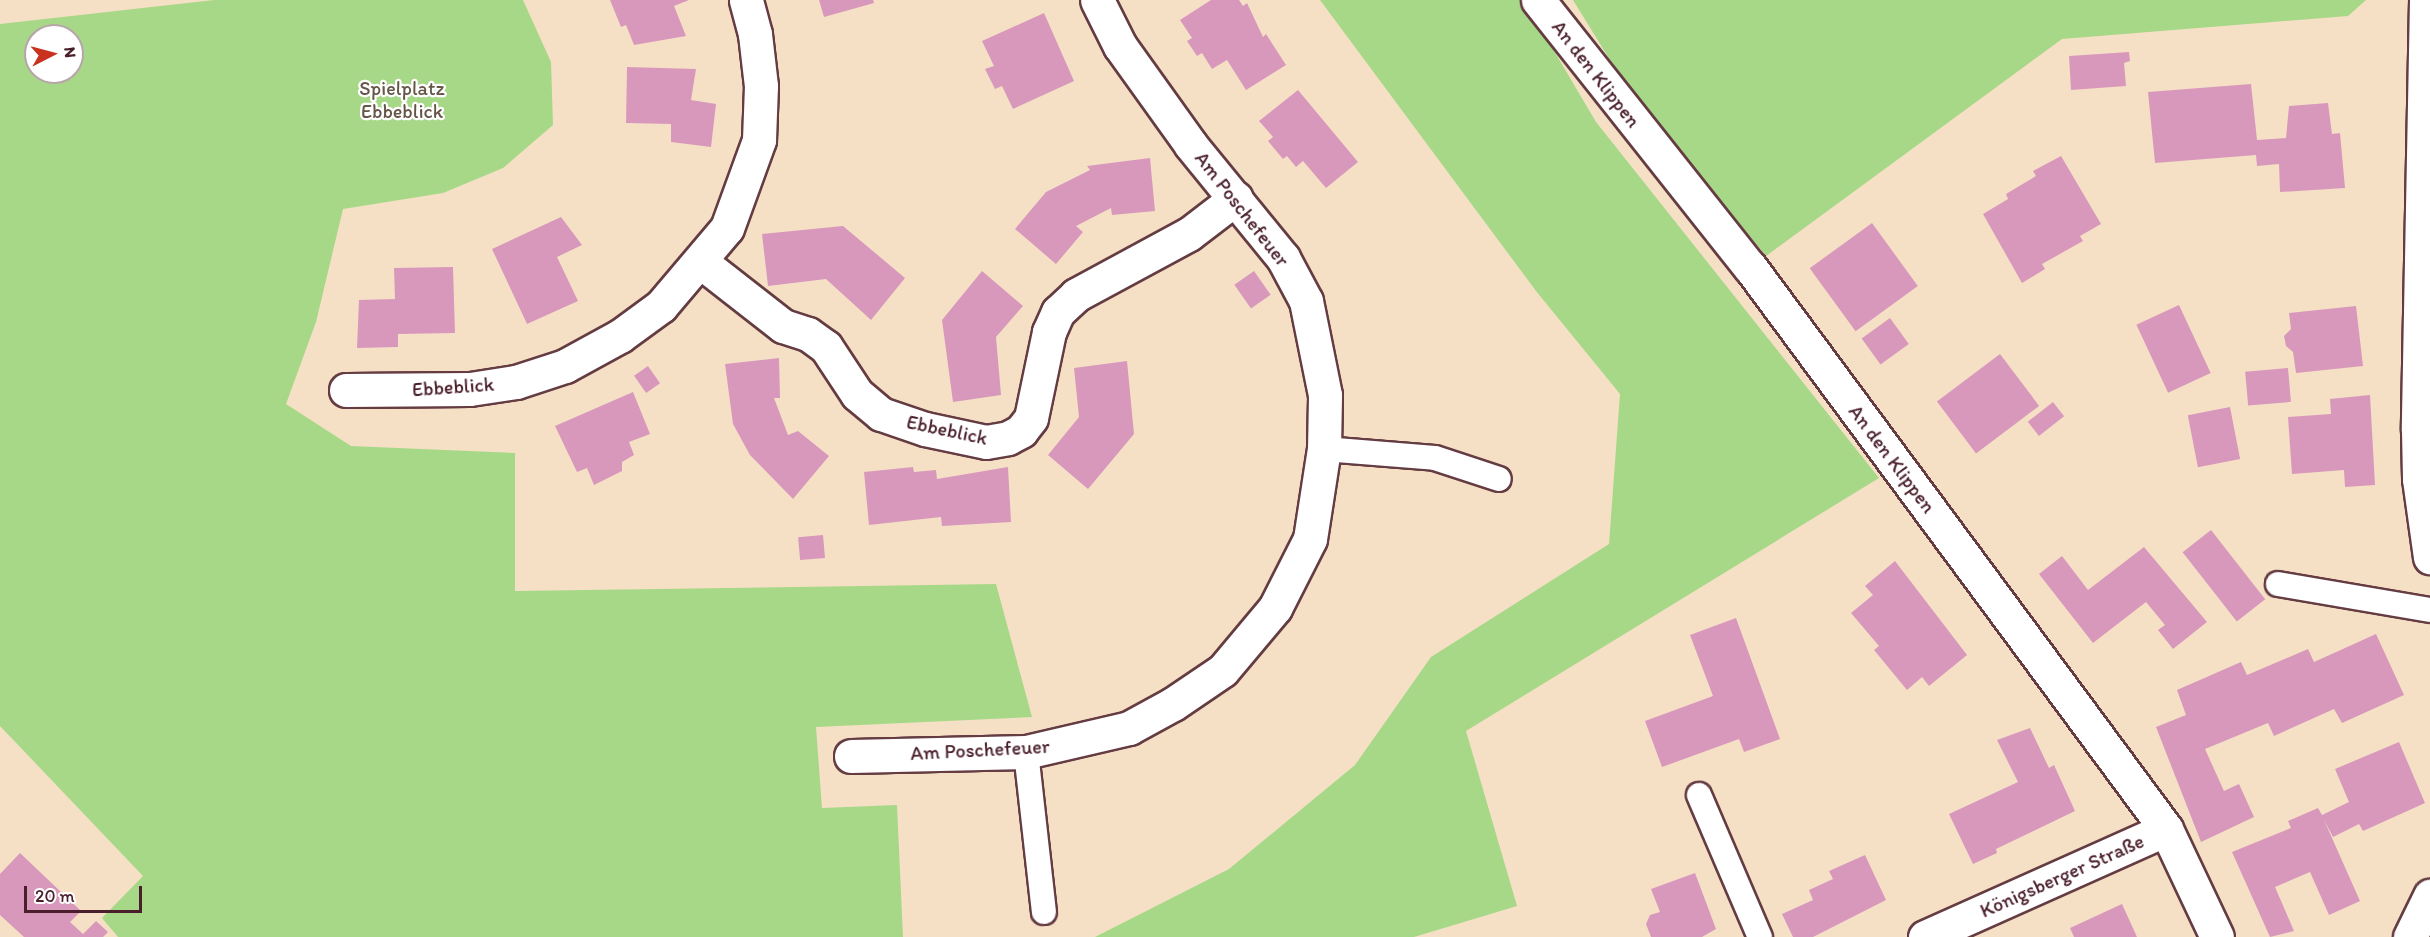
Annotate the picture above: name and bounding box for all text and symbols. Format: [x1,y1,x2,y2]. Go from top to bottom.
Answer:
street label: An den Klippen [1547,16,1645,132]
north arrow [24,24,84,84]
text: N [60,46,80,59]
park label: Spielplatz Ebbeblick [359,76,445,123]
street label: Am Poschefeuer [1190,147,1294,271]
street label: Ebbeblick [411,372,495,402]
street label: An den Klippen [1844,400,1940,518]
street label: Ebbeblick [904,410,990,450]
street label: Am Poschefeuer [910,734,1050,766]
street label: Königsberger Straße [1976,829,2148,923]
scale bar [27,874,146,912]
text: 20 m [35,885,75,907]

